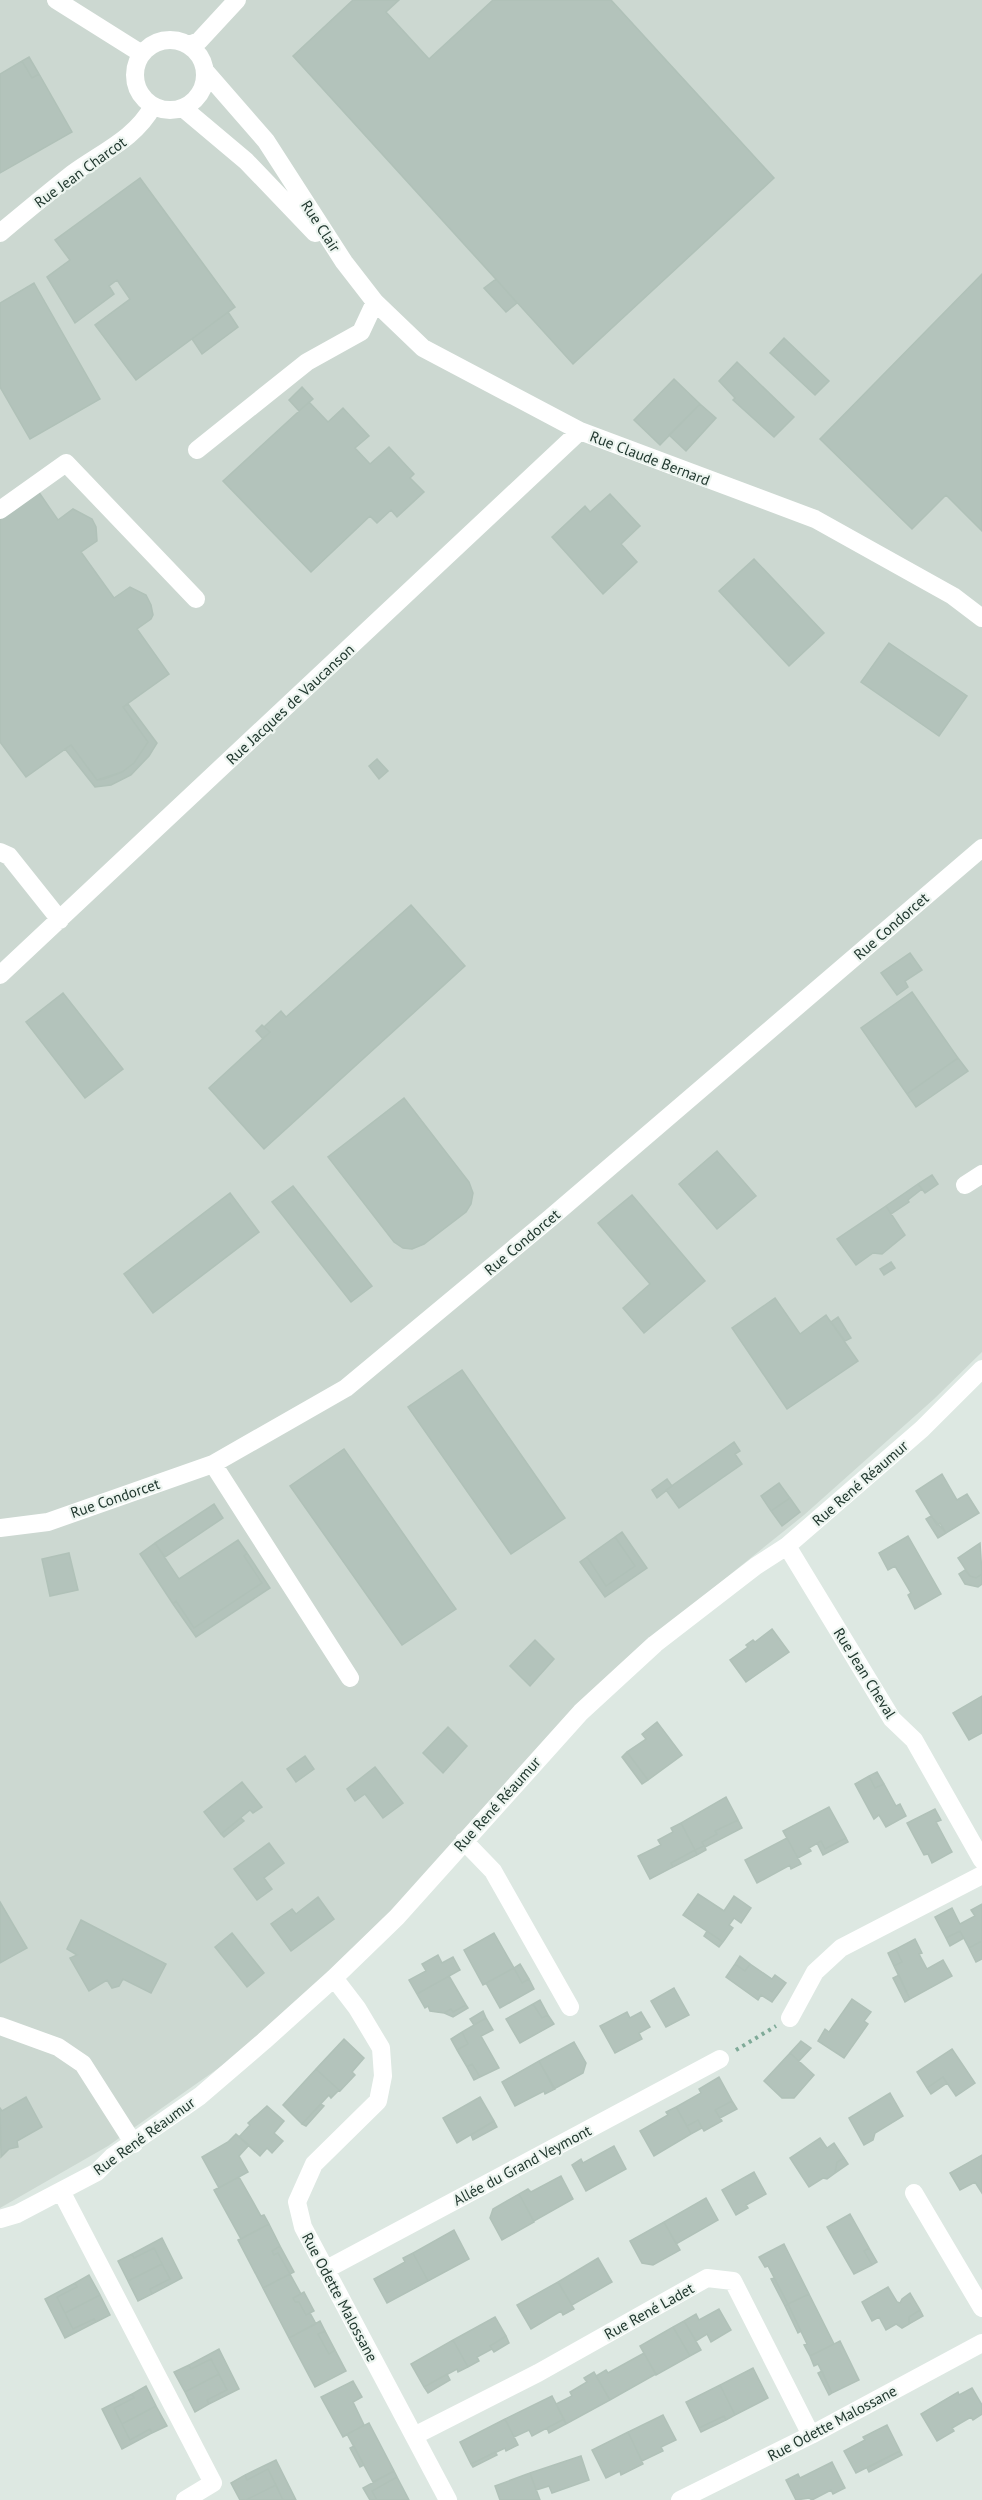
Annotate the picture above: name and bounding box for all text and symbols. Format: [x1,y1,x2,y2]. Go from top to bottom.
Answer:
street label: Rue Jean Charcot [30,132,130,212]
street label: Rue Clair [297,197,345,255]
street label: Rue Claude Bernard [587,426,713,490]
street label: Rue Jacques de Vaucanson [222,640,358,768]
street label: Rue Condorcet [850,888,932,964]
street label: Rue Condorcet [480,1205,564,1279]
street label: Rue René Réaumur [808,1436,912,1530]
street label: Rue Condorcet [68,1474,162,1522]
street label: Rue Jean Cheval [830,1624,901,1722]
street label: Rue René Réaumur [450,1753,544,1855]
street label: Rue René Réaumur [90,2093,198,2179]
street label: Allée du Grand Veymont [450,2121,594,2209]
street label: Rue Odette Malossane [298,2229,382,2365]
street label: Rue René Ladet [601,2278,697,2344]
street label: Rue Odette Malossane [764,2381,900,2465]

